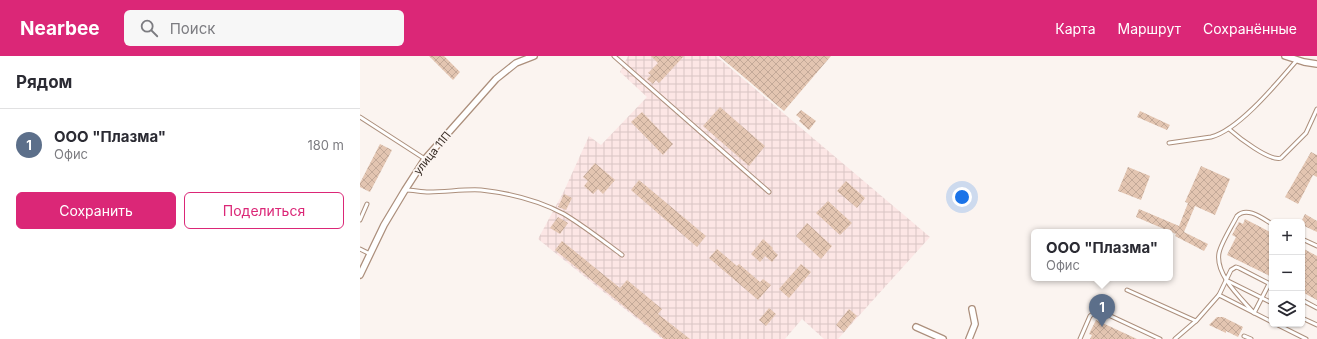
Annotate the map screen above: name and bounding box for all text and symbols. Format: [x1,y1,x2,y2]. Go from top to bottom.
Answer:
search box [124,10,404,46]
text: Nearbee [20,17,100,40]
icon: search [138,17,160,39]
text: Поиск [170,19,215,38]
text: Карта [1055,20,1096,37]
text: Маршрут [1118,20,1181,37]
text: Сохранённые [1203,20,1297,37]
text: Рядом [16,72,72,92]
text: ООО "Плазма" [54,127,166,146]
street label: улица 11П [410,129,454,177]
text: 1 [26,137,32,153]
text: 180 m [307,137,344,153]
text: Офис [54,146,88,162]
your location [952,187,972,207]
button: Сохранить [16,192,176,229]
button: Поделиться [184,192,344,229]
map controls [1269,219,1305,327]
button: + [1269,219,1305,255]
popup [1031,229,1173,281]
text: ООО "Плазма" [1046,238,1158,257]
button: − [1269,255,1305,291]
text: Офис [1046,257,1080,273]
button: layers [1269,291,1305,327]
pin: 1 [1089,294,1115,327]

